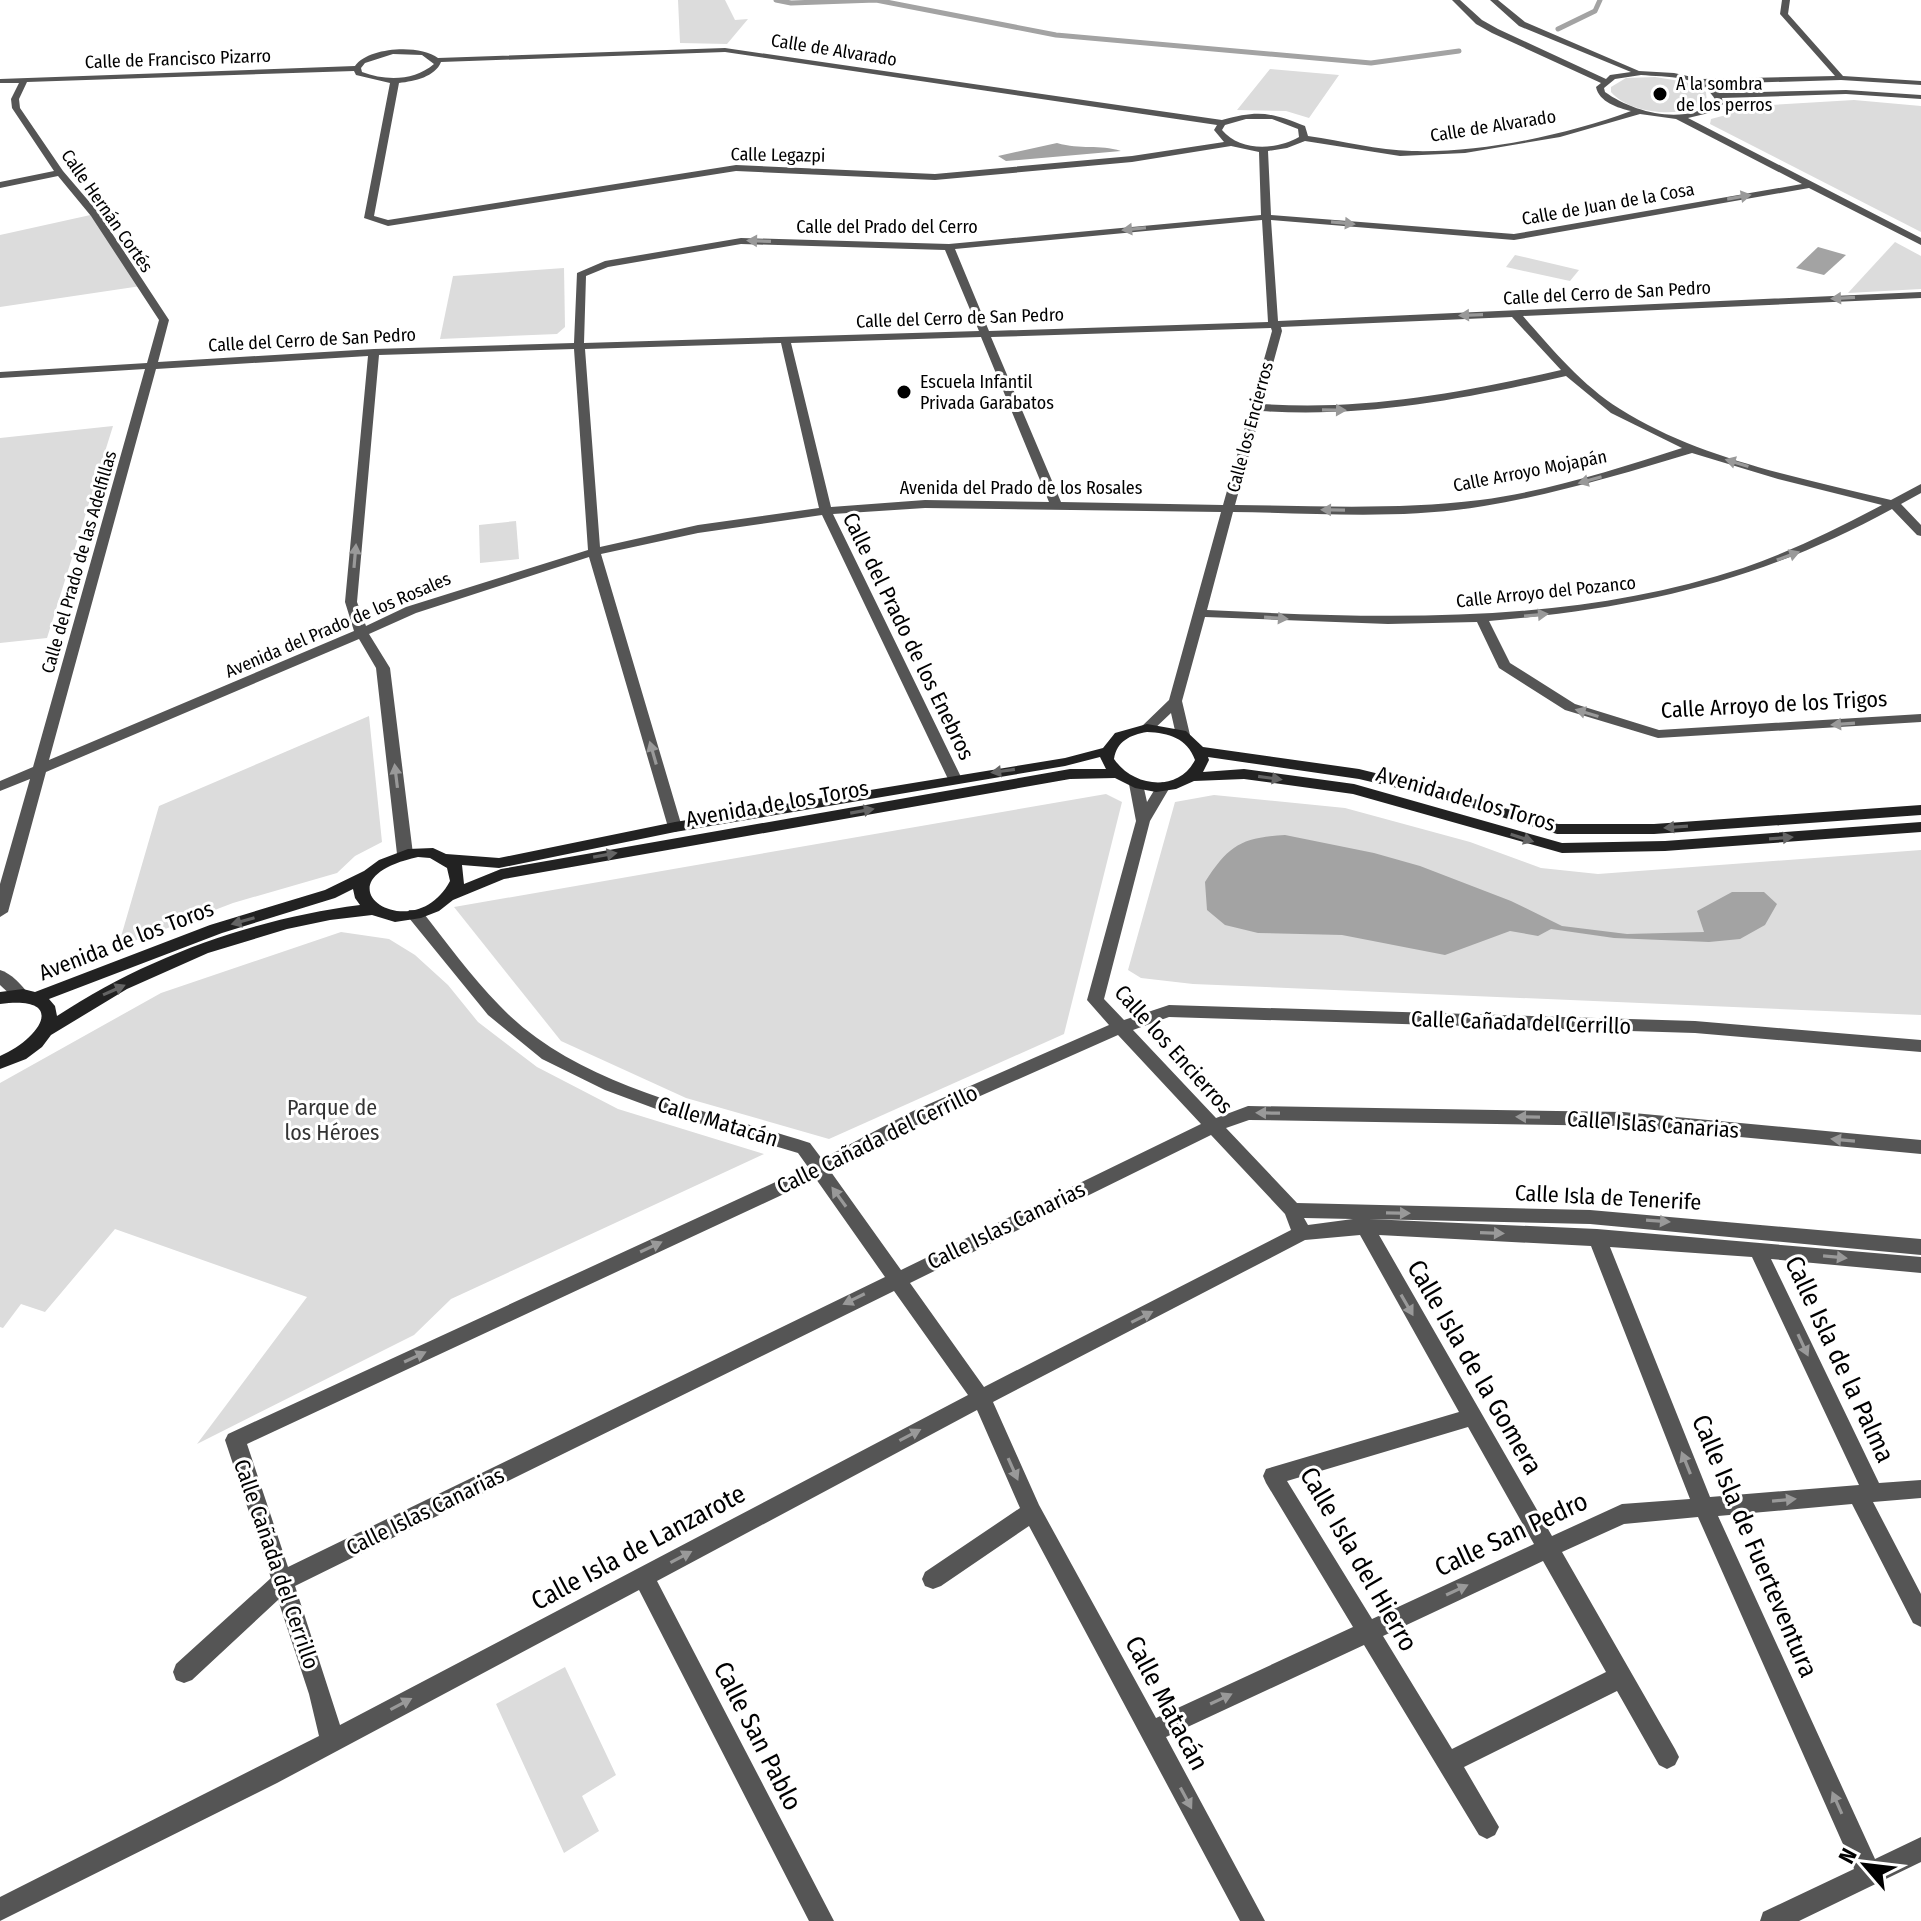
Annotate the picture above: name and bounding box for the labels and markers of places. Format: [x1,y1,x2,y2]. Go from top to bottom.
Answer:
place label: A la sombra de los perros [1676,73,1773,116]
marker: A la sombra de los perros [1651,85,1669,103]
place label: Escuela Infantil Privada Garabatos [920,371,1054,414]
marker: Escuela Infantil Privada Garabatos [895,383,913,401]

